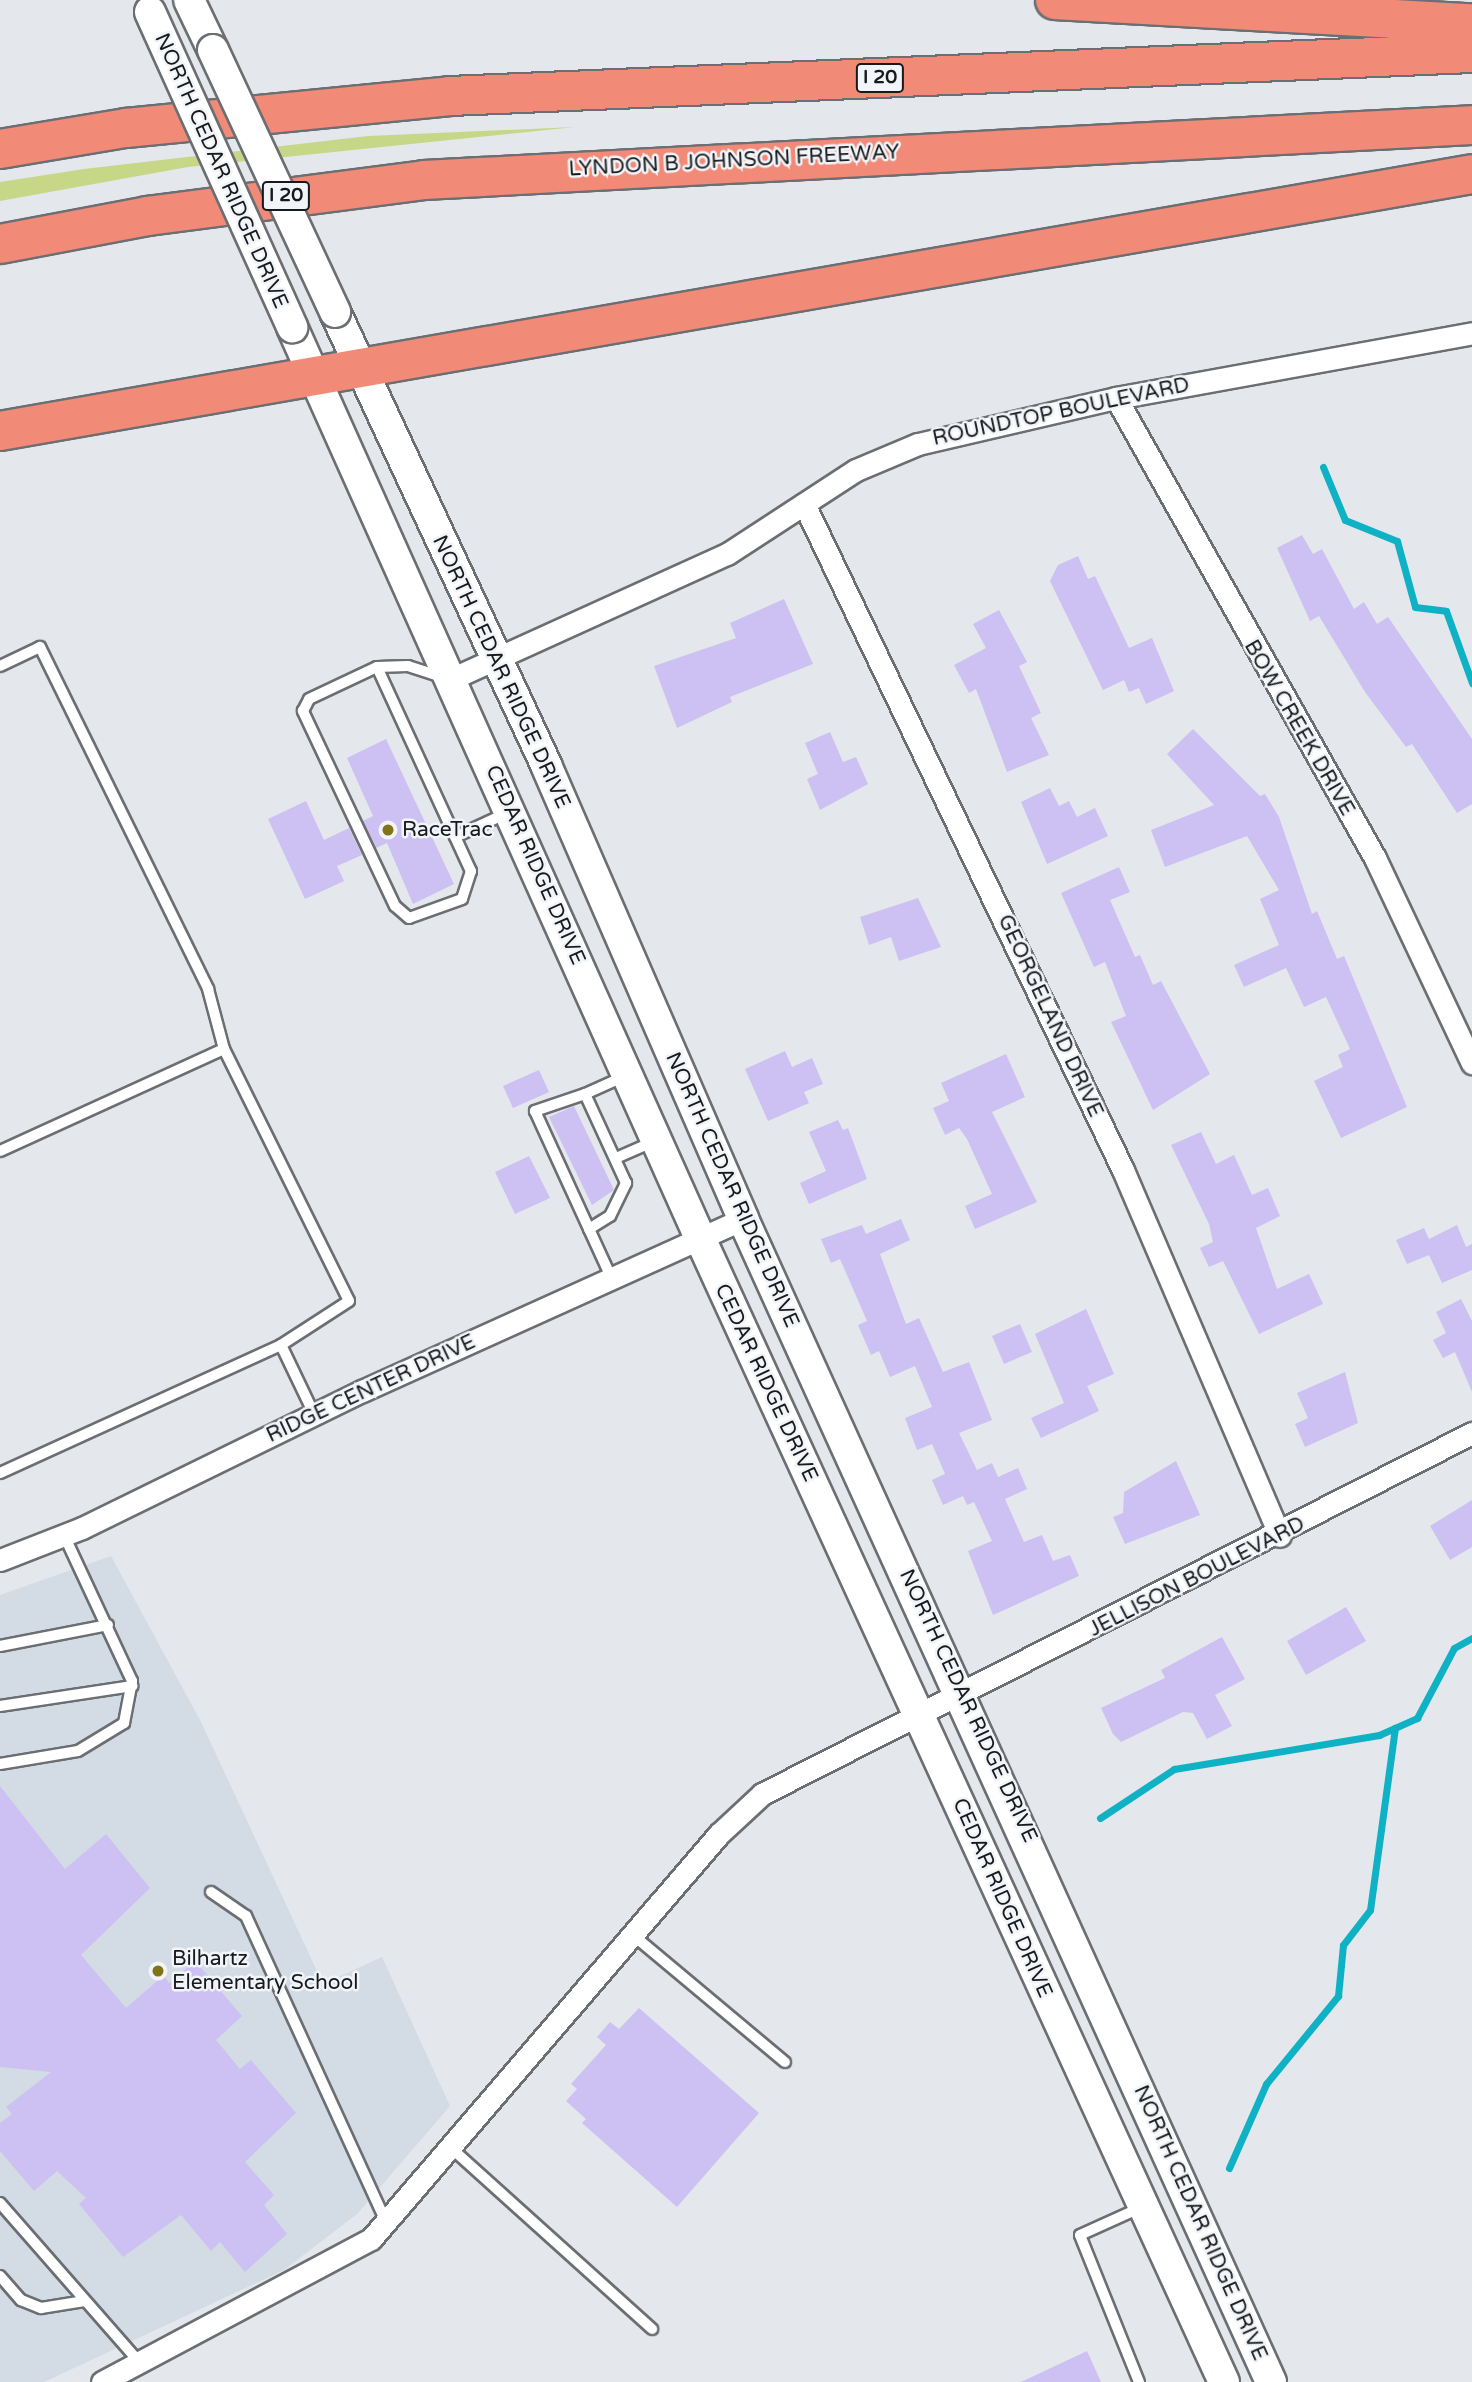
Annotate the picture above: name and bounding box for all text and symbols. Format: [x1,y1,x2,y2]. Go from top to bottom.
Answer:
street label: NORTH CEDAR RIDGE DRIVE [149,29,293,313]
road number: I 20 [856,62,904,94]
street label: LYNDON B JOHNSON FREEWAY [568,140,900,182]
road number: I 20 [262,180,310,212]
street label: ROUNDTOP BOULEVARD [930,372,1192,452]
street label: NORTH CEDAR RIDGE DRIVE [426,531,576,813]
street label: BOW CREEK DRIVE [1238,636,1360,820]
street label: CEDAR RIDGE DRIVE [480,761,590,969]
place label: RaceTrac [402,817,493,843]
marker: RaceTrac [380,822,396,838]
street label: GEORGELAND DRIVE [992,911,1108,1121]
street label: NORTH CEDAR RIDGE DRIVE [660,1048,804,1332]
street label: CEDAR RIDGE DRIVE [709,1280,823,1486]
street label: RIDGE CENTER DRIVE [263,1329,479,1449]
street label: JELLISON BOULEVARD [1085,1512,1309,1642]
street label: NORTH CEDAR RIDGE DRIVE [893,1565,1043,1847]
street label: CEDAR RIDGE DRIVE [947,1794,1057,2002]
place label: Bilhartz Elementary School [172,1946,359,1996]
marker: Bilhartz Elementary School [150,1963,166,1979]
street label: NORTH CEDAR RIDGE DRIVE [1128,2081,1272,2365]

